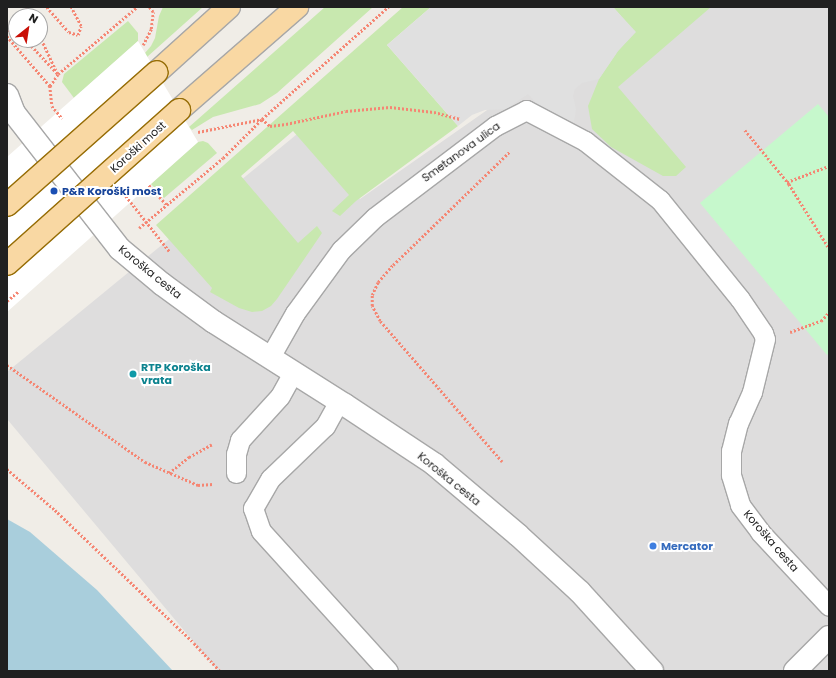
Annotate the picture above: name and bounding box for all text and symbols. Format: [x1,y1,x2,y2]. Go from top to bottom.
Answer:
north arrow [8,8,48,48]
text: N [26,9,41,27]
street label: Koroški most [108,119,168,175]
street label: Smetanova ulica [419,119,503,185]
place label: P&R Koroški most [62,184,161,198]
marker: P&R Koroški most [49,186,59,196]
street label: Koroška cesta [116,243,184,301]
place label: RTP Koroška vrata [141,361,211,387]
marker: RTP Koroška vrata [128,369,138,379]
street label: Koroška cesta [415,450,483,508]
street label: Koroška cesta [741,508,801,574]
place label: Mercator [661,539,713,553]
marker: Mercator [648,541,658,551]

